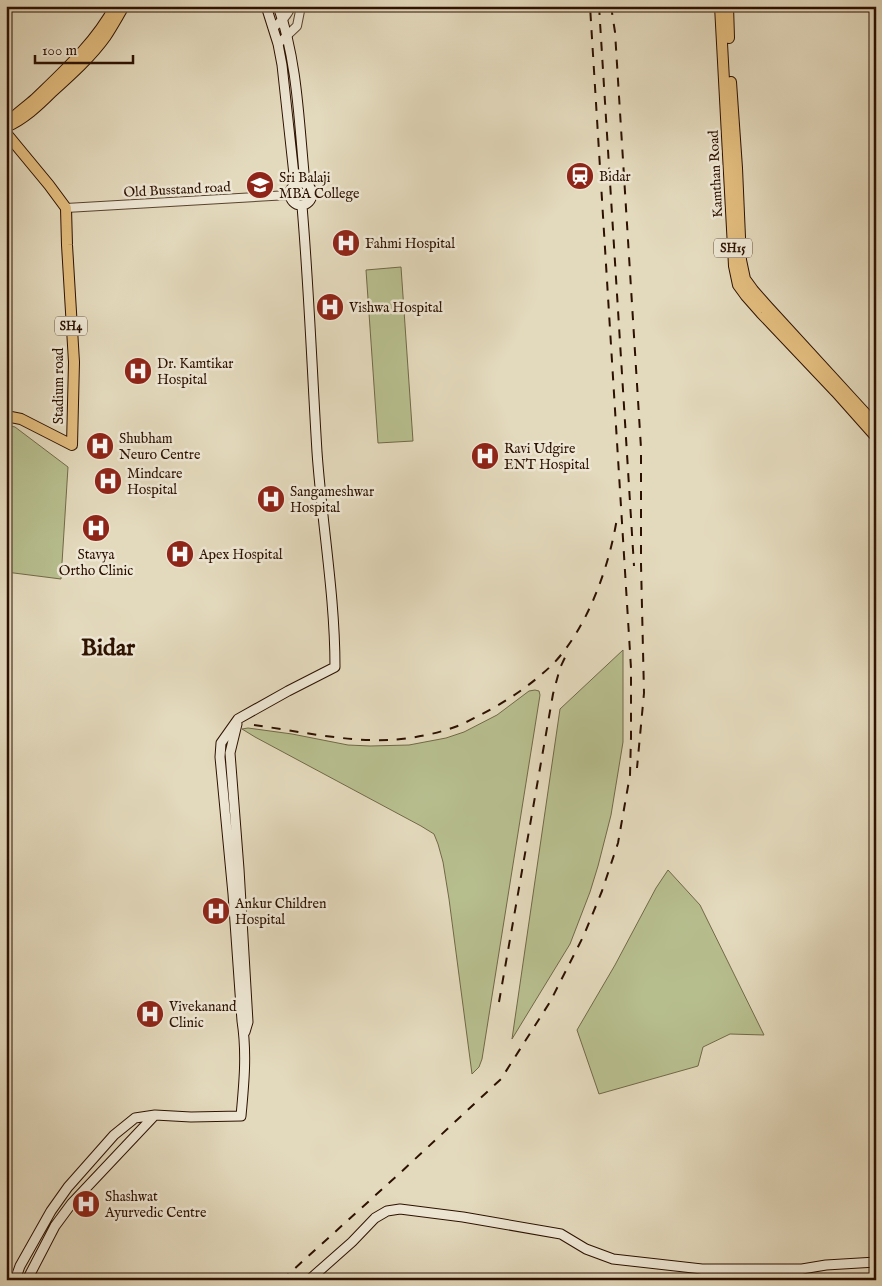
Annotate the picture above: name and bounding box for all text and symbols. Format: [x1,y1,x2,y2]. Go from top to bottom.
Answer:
scale bar [35,32,132,64]
text: 100 m [42,41,78,60]
street label: Kamthan Road [705,129,727,218]
station icon: Bidar [565,161,595,191]
place label: Bidar [599,168,631,186]
place label: Sri Balaji MBA College [279,169,360,203]
school or university icon: Sri Balaji MBA College [245,170,275,200]
street label: Old Busstand road [123,178,232,202]
hospital icon: Fahmi Hospital [331,228,361,258]
place label: Fahmi Hospital [365,235,455,253]
road number: SH15 [714,238,752,258]
hospital icon: Vishwa Hospital [315,292,345,322]
place label: Vishwa Hospital [348,299,443,317]
road number: SH4 [55,316,87,336]
street label: Stadium road [50,347,68,424]
place label: Dr. Kamtikar Hospital [157,355,233,389]
hospital icon: Dr. Kamtikar Hospital [123,356,153,386]
place label: Shubham Neuro Centre [119,430,201,464]
hospital icon: Shubham Neuro Centre [85,431,115,461]
place label: Ravi Udgire ENT Hospital [504,440,589,474]
hospital icon: Ravi Udgire ENT Hospital [470,441,500,471]
place label: Mindcare Hospital [127,465,183,499]
hospital icon: Mindcare Hospital [93,466,123,496]
place label: Sangameshwar Hospital [290,483,374,517]
hospital icon: Sangameshwar Hospital [256,484,286,514]
hospital icon: Stavya Ortho Clinic [81,513,111,543]
hospital icon: Apex Hospital [165,539,195,569]
place label: Stavya Ortho Clinic [59,546,133,580]
place label: Apex Hospital [198,546,283,564]
district label: Bidar [81,633,135,664]
place label: Ankur Children Hospital [234,895,327,929]
hospital icon: Ankur Children Hospital [201,896,231,926]
place label: Vivekanand Clinic [168,998,237,1032]
hospital icon: Vivekanand Clinic [135,999,165,1029]
place label: Shashwat Ayurvedic Centre [104,1188,207,1222]
hospital icon: Shashwat Ayurvedic Centre [71,1189,101,1219]

